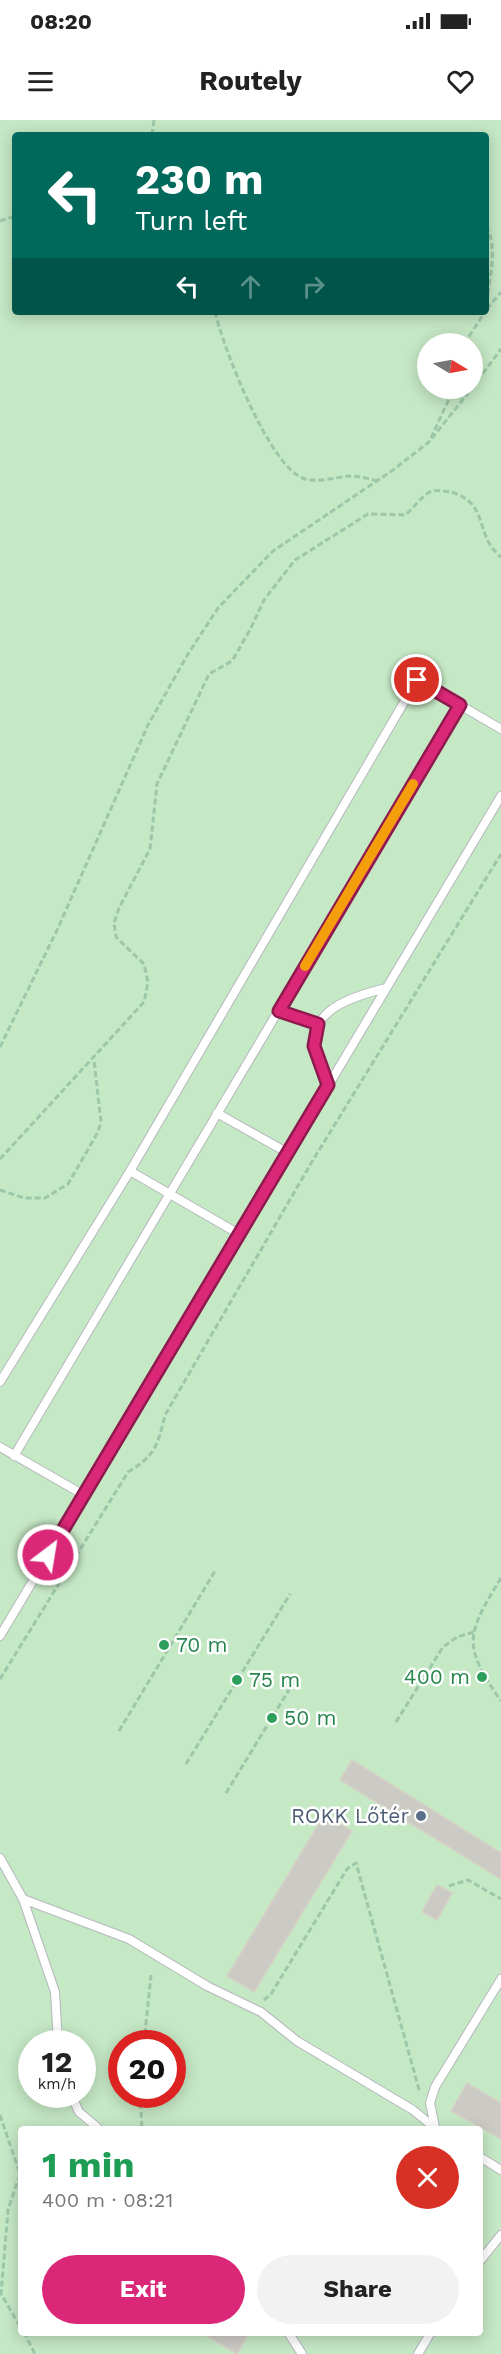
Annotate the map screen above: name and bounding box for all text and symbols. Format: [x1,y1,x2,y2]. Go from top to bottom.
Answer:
text: 08:20 [30,9,92,34]
icon: menu [24,65,57,98]
text: Routely [199,65,302,97]
icon: heart [444,65,477,98]
text: 230 m [135,155,264,204]
icon: left [36,156,114,234]
text: Turn left [135,205,247,237]
icon: left [171,270,204,303]
icon: ahead [234,270,267,303]
icon: right [297,270,330,303]
north arrow [417,333,483,399]
map controls [417,333,483,399]
pin [391,654,442,705]
icon: arrive [400,663,433,696]
position arrow [16,1523,80,1587]
place label: 70 m [176,1632,228,1657]
marker: 70 m [157,1638,171,1652]
place label: 400 m [404,1664,470,1689]
place label: 75 m [249,1667,300,1692]
marker: 400 m [475,1670,489,1684]
marker: 75 m [230,1673,244,1687]
place label: 50 m [284,1705,336,1730]
marker: 50 m [265,1711,279,1725]
place label: ROKK Lőtér [291,1803,409,1828]
marker: ROKK Lőtér [414,1809,428,1823]
speed limit sign: 20 [108,2030,186,2108]
text: 12 [42,2044,72,2079]
text: km/h [38,2075,76,2093]
text: 1 min [42,2144,134,2186]
button: close [396,2146,459,2209]
text: 400 m · 08:21 [42,2188,173,2212]
button: Exit [42,2255,245,2324]
button: Share [257,2255,459,2324]

